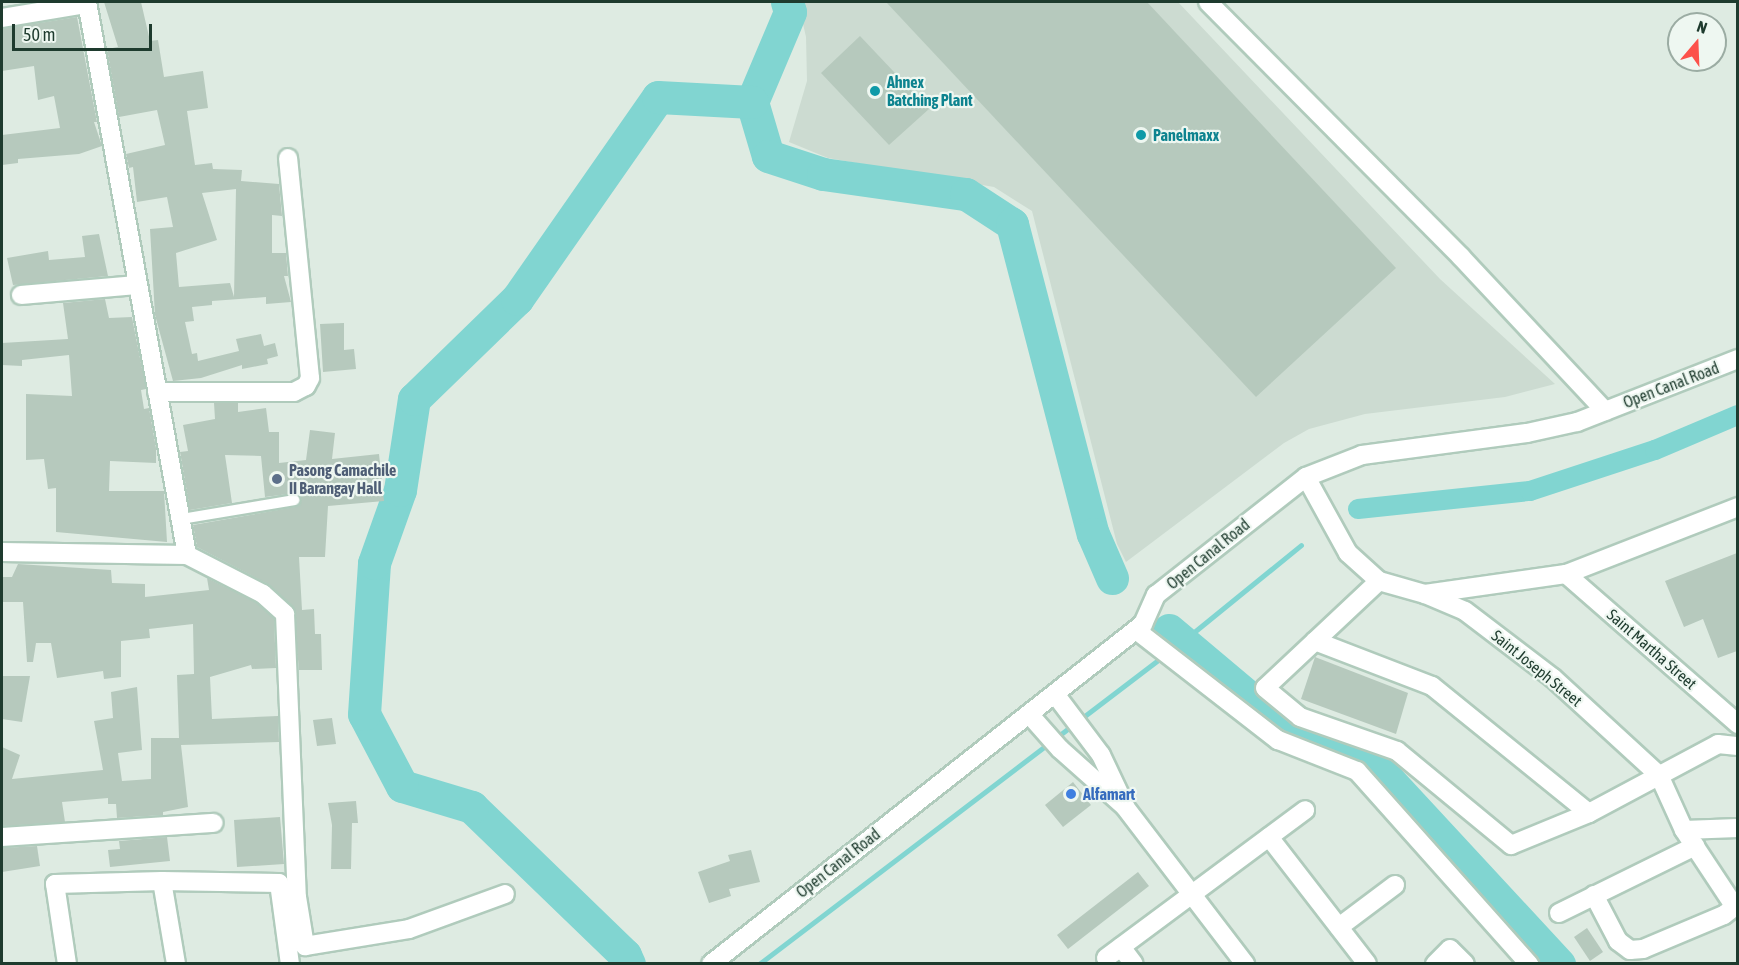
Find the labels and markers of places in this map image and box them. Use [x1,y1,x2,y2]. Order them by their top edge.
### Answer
place label: Ahnex Batching Plant [887,72,973,110]
marker: Ahnex Batching Plant [868,84,882,98]
place label: Panelmaxx [1153,125,1219,145]
marker: Panelmaxx [1134,128,1148,142]
place label: Pasong Camachile II Barangay Hall [289,460,396,498]
marker: Pasong Camachile II Barangay Hall [270,472,284,486]
place label: Alfamart [1083,784,1135,804]
marker: Alfamart [1064,787,1078,801]

